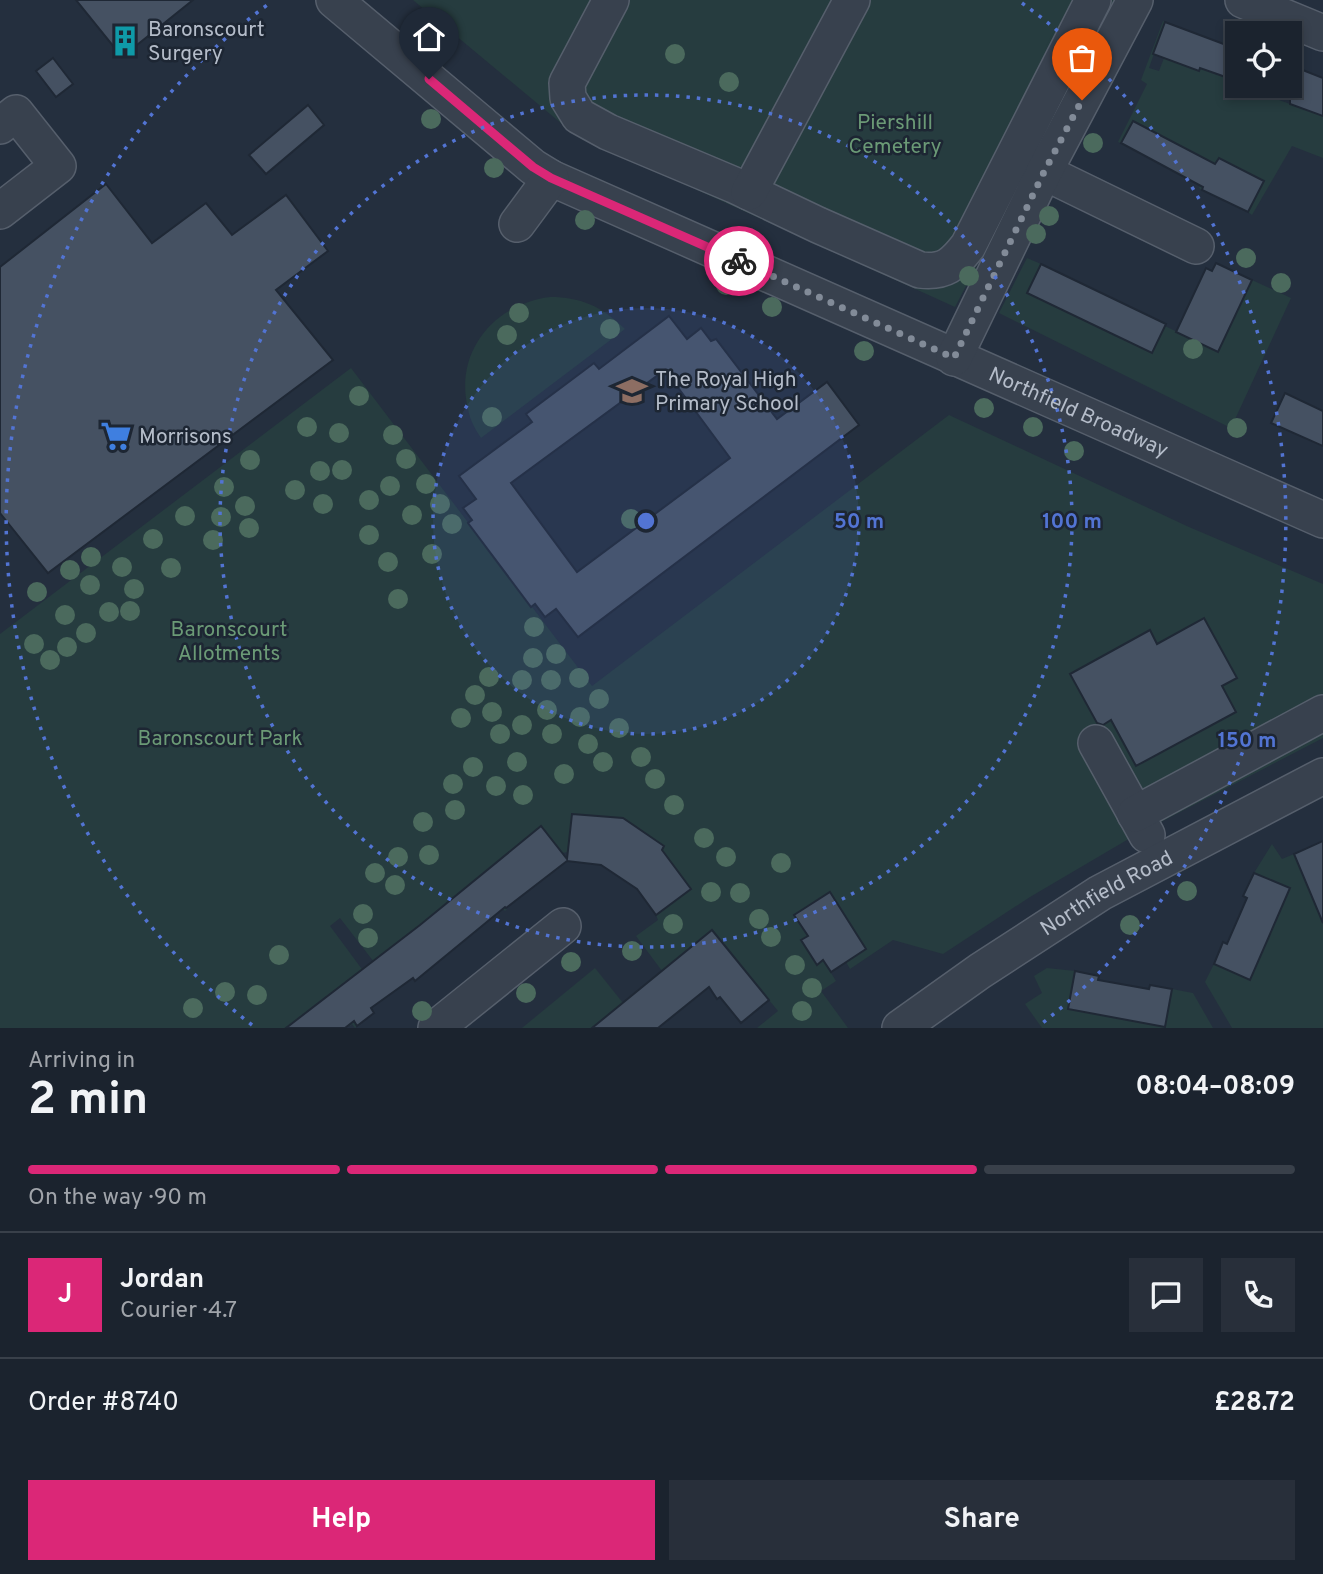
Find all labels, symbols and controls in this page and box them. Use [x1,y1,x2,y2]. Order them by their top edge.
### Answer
pin [399,7,459,79]
place label: Baronscourt Surgery [148,17,265,68]
icon: home [410,18,448,56]
map controls [1225,21,1302,98]
button: locate [1225,21,1302,98]
building icon: Baronscourt Surgery [108,24,142,58]
pin [1052,28,1112,100]
icon: bag [1063,39,1101,77]
park label: Piershill Cemetery [848,110,942,161]
courier [704,226,774,296]
icon: bike [720,242,758,280]
street label: Northfield Broadway [984,362,1172,465]
place label: The Royal High Primary School [655,367,799,418]
school or university icon: The Royal High Primary School [615,374,649,408]
supermarket icon: Morrisons [99,419,133,453]
place label: Morrisons [139,424,232,451]
centre of rings [634,509,658,533]
text: 50 m [834,509,884,536]
text: 100 m [1042,509,1102,536]
park label: Baronscourt Allotments [171,617,287,668]
park label: Baronscourt Park [137,726,303,753]
text: 150 m [1218,728,1276,755]
street label: Northfield Road [1036,845,1178,943]
text: Arriving in [28,1047,135,1076]
text: 08:04–08:09 [1136,1071,1295,1104]
text: 2 min [28,1072,148,1131]
text: On the way · 90 m [28,1184,207,1213]
button: chat [1129,1258,1203,1332]
button: phone [1221,1258,1295,1332]
text: Jordan [120,1264,204,1297]
text: J [58,1279,72,1312]
text: Courier · 4.7 [120,1297,237,1326]
text: Order #8740 [28,1387,179,1420]
text: £28.72 [1214,1387,1295,1420]
button: Help [28,1480,655,1560]
button: Share [669,1480,1295,1560]

